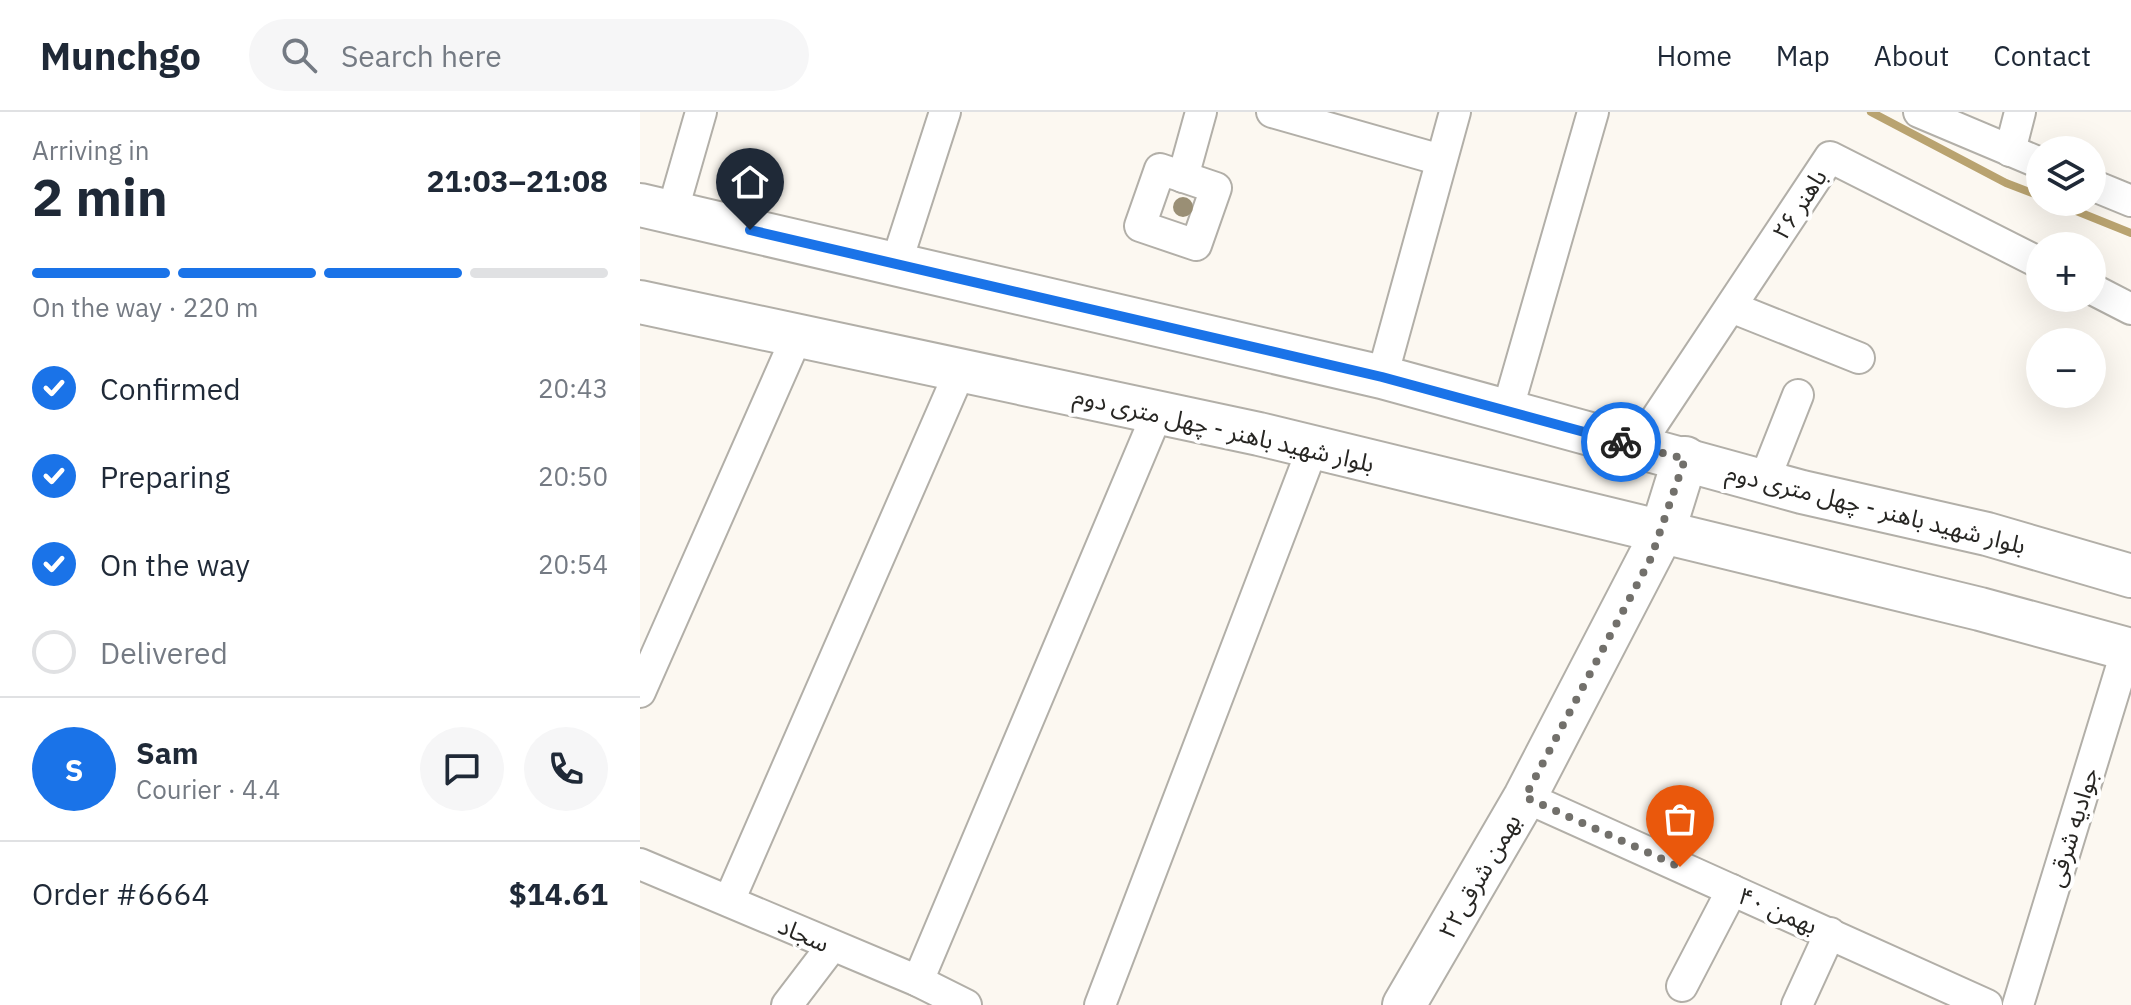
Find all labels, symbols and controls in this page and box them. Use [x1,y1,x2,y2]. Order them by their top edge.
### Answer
search box [249,19,809,91]
text: Munchgo [40,31,201,80]
icon: search [277,33,321,77]
text: Search here [341,36,502,75]
text: Home [1656,37,1732,74]
text: Map [1776,37,1830,74]
text: About [1874,37,1949,74]
text: Contact [1993,37,2091,74]
text: Arriving in [32,133,149,167]
map controls [2026,136,2106,408]
button: layers [2026,136,2106,216]
pin [716,148,784,230]
icon: home [728,160,772,204]
text: 21:03–21:08 [427,161,608,200]
text: 2 min [32,163,168,230]
street label: باهنر ۲۶ [1764,163,1834,245]
button: + [2026,232,2106,312]
text: On the way · 220 m [32,290,258,324]
button: − [2026,328,2106,408]
icon: check [32,366,76,410]
text: Confirmed [100,369,241,408]
text: 20:43 [538,371,608,405]
street label: بلوار شهید باهنر - چهل متری دوم [1070,379,1377,482]
courier [1581,402,1661,482]
icon: bike [1599,420,1643,464]
icon: check [32,454,76,498]
street label: بلوار شهید باهنر - چهل متری دوم [1722,455,2029,564]
text: Preparing [100,457,230,496]
text: 20:50 [538,459,608,493]
icon: check [32,542,76,586]
text: On the way [100,545,250,584]
text: 20:54 [538,547,608,581]
text: Delivered [100,633,228,672]
button: chat [420,727,504,811]
button: phone [524,727,608,811]
text: Sam [136,733,199,772]
text: S [65,750,83,789]
street label: جوادیه شرقی [2039,763,2105,891]
text: Courier · 4.4 [136,772,280,806]
pin [1646,785,1714,867]
icon: bag [1658,797,1702,841]
street label: ۲۲بهمن شرقی [1430,808,1528,944]
text: Order #6664 [32,874,209,913]
text: $14.61 [509,874,608,913]
street label: بهمن ۴۰ [1733,879,1823,941]
street label: سجاد [774,909,834,959]

